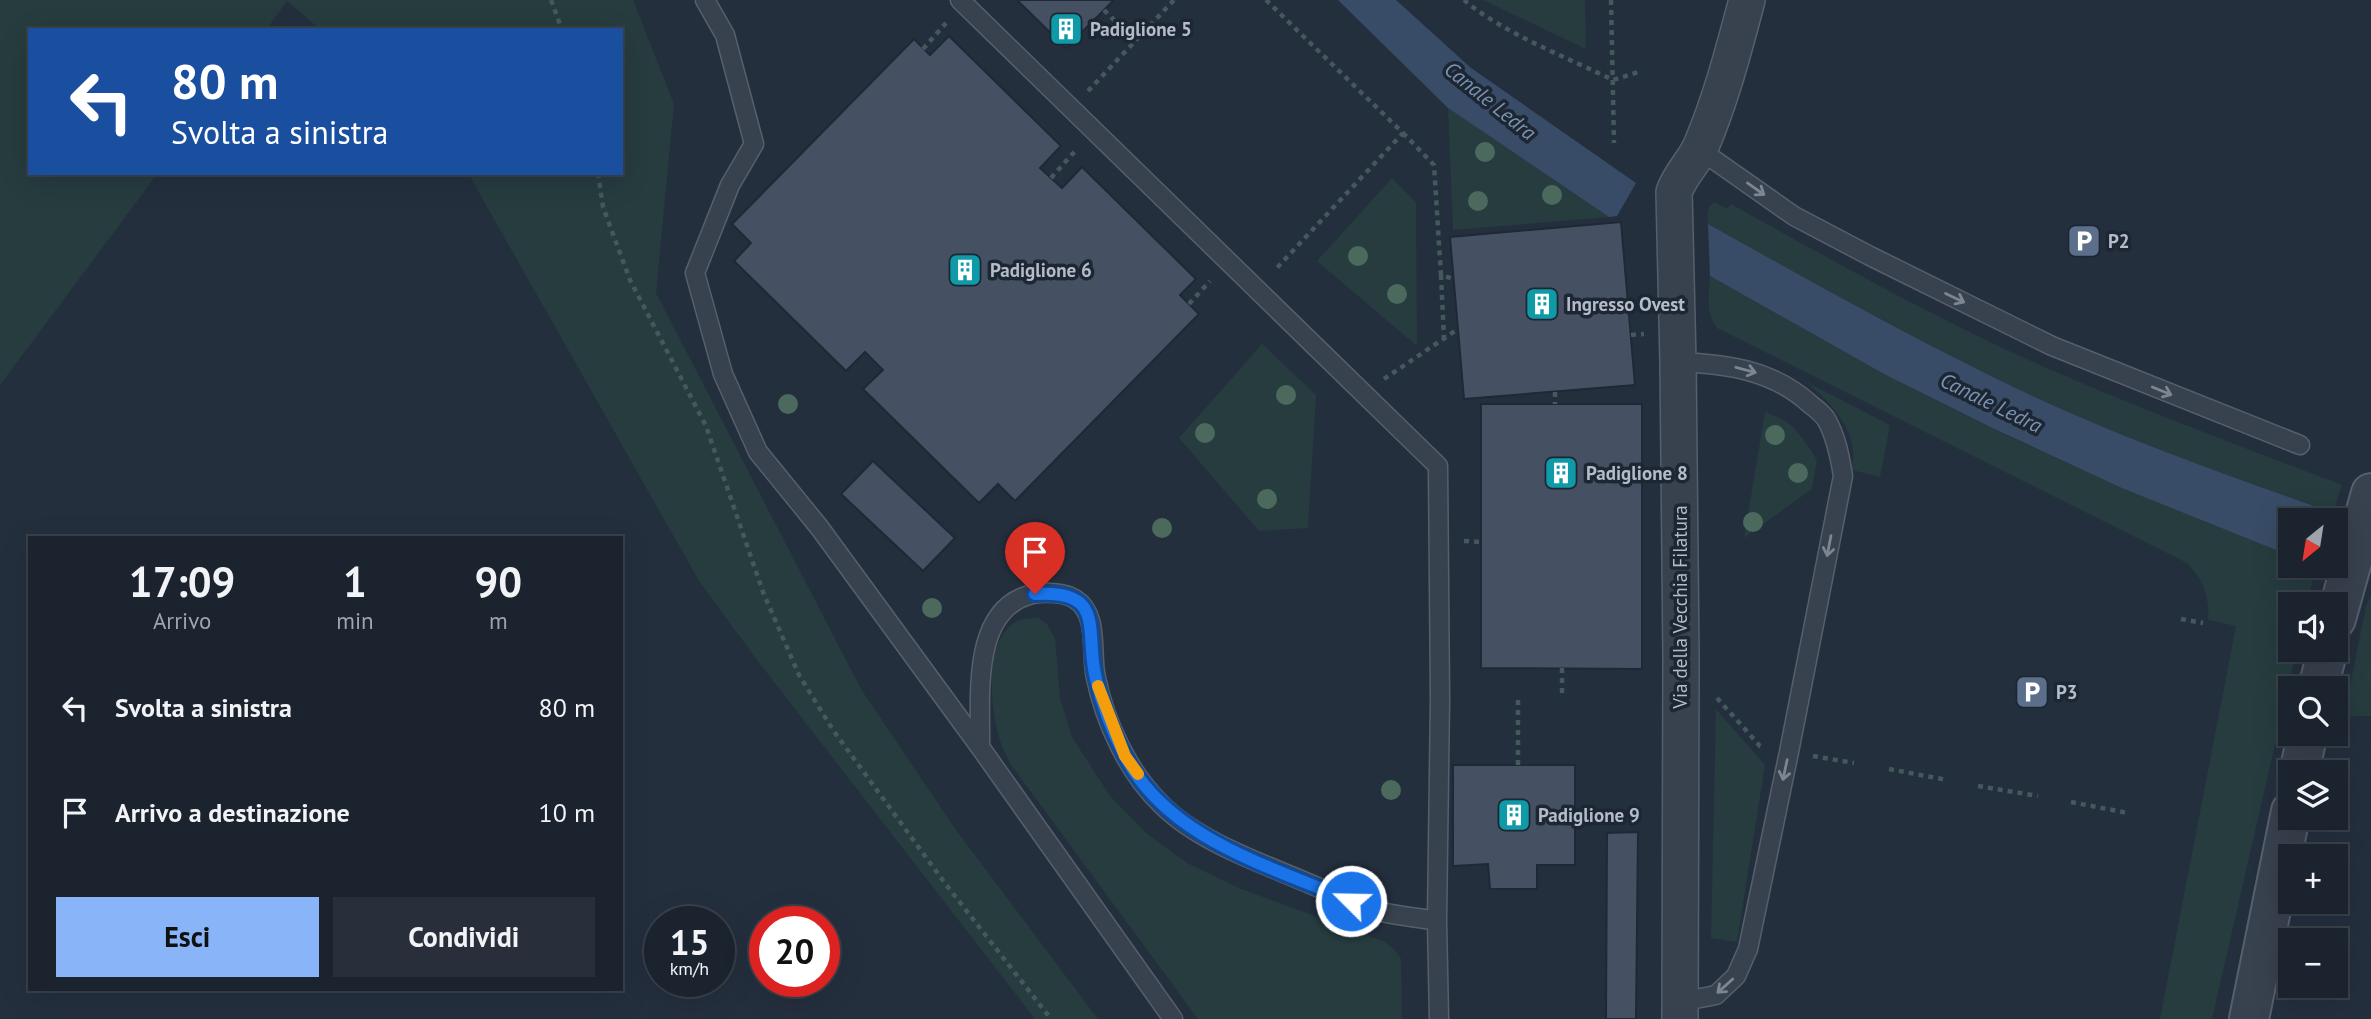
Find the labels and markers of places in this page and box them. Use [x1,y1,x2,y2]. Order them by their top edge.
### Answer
building icon: Padiglione 5 [1047,10,1085,48]
place label: Padiglione 5 [1090,17,1192,41]
parking icon: P2 [2065,222,2103,260]
place label: P2 [2108,229,2130,253]
building icon: Padiglione 6 [946,251,984,289]
place label: Padiglione 6 [990,258,1092,282]
building icon: Ingresso Ovest [1523,285,1561,323]
place label: Ingresso Ovest [1566,292,1685,316]
building icon: Padiglione 8 [1542,454,1580,492]
place label: Padiglione 8 [1586,461,1688,485]
pin [1005,522,1065,594]
parking icon: P3 [2013,673,2051,711]
place label: P3 [2056,680,2078,704]
building icon: Padiglione 9 [1495,796,1533,834]
place label: Padiglione 9 [1538,803,1640,827]

